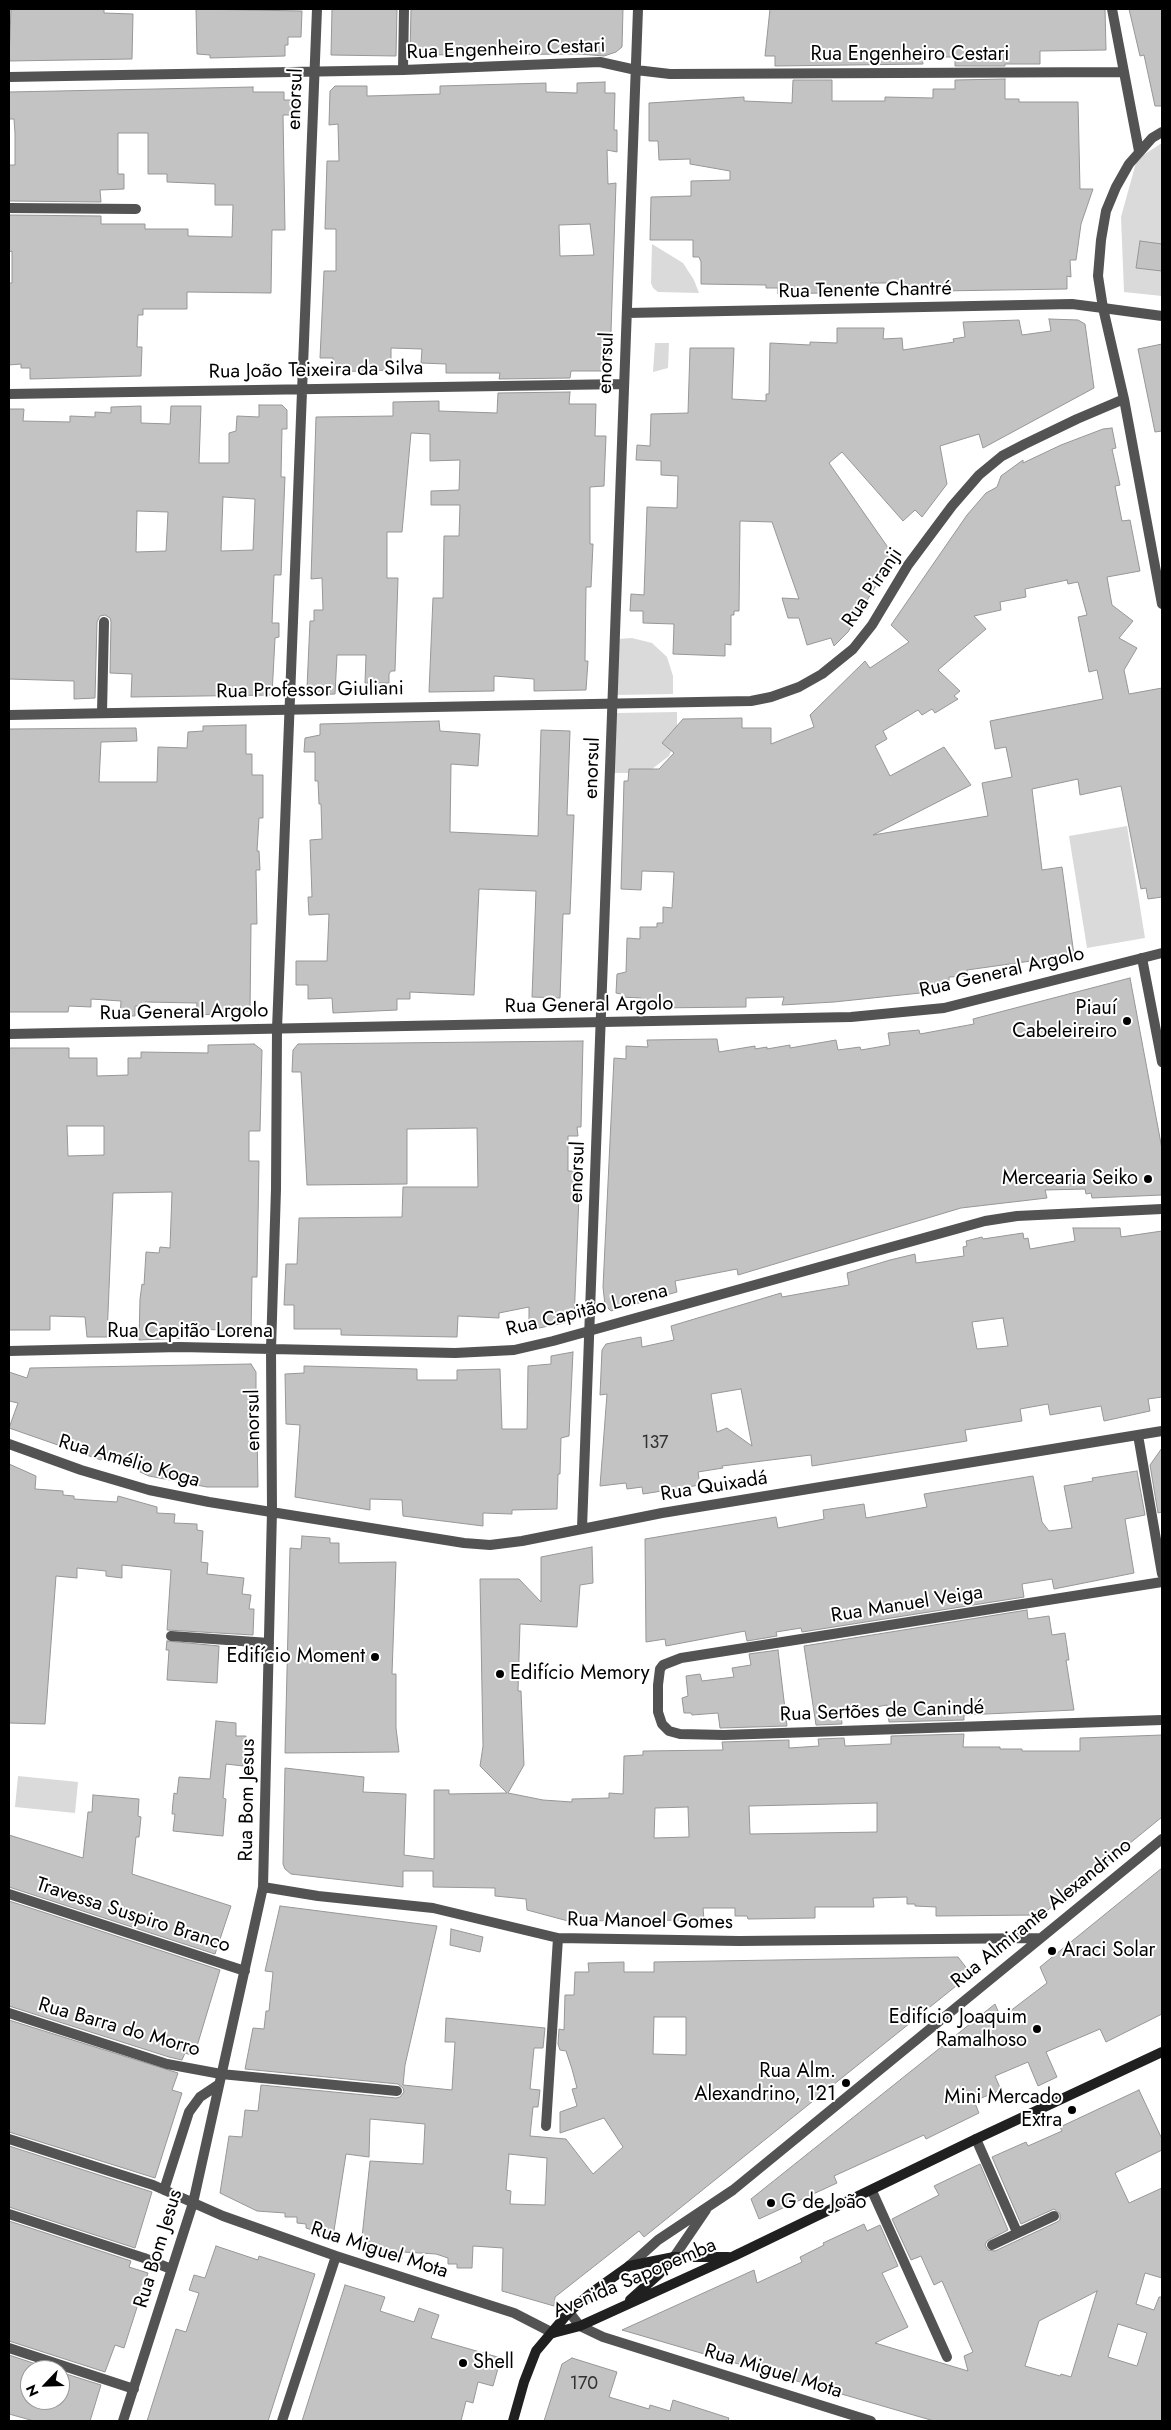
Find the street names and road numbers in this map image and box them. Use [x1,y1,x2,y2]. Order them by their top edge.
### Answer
street label: Rua Engenheiro Cestari [406,35,606,65]
street label: Rua Engenheiro Cestari [810,43,1010,67]
street label: enorsul [283,68,309,130]
street label: Rua Tenente Chantré [778,277,952,305]
street label: enorsul [594,332,620,394]
street label: Rua João Teixeira da Silva [208,357,424,385]
street label: Rua Piranji [838,544,908,632]
street label: Rua Professor Giuliani [216,677,404,705]
street label: enorsul [580,737,606,799]
street label: Rua General Argolo [917,942,1087,1004]
street label: Rua General Argolo [505,993,673,1019]
street label: Rua General Argolo [100,1000,268,1026]
street label: enorsul [565,1141,591,1203]
street label: Rua Capitão Lorena [504,1279,670,1343]
street label: Rua Capitão Lorena [107,1320,273,1344]
street label: enorsul [241,1389,267,1451]
street label: Rua Amélio Koga [56,1430,202,1494]
street label: Rua Quixadá [659,1467,769,1507]
street label: Rua Manuel Veiga [829,1581,985,1629]
street label: Rua Sertões de Canindé [779,1696,985,1728]
street label: Rua Bom Jesus [235,1738,261,1862]
street label: Rua Almirante Alexandrino [947,1834,1137,1994]
street label: Travessa Suspiro Branco [33,1873,233,1959]
street label: Rua Manoel Gomes [567,1909,733,1935]
street label: Rua Barra do Morro [35,1993,203,2063]
street label: Rua Bom Jesus [130,2187,188,2311]
street label: Rua Miguel Mota [307,2217,451,2285]
street label: Avenida Sapopemba [550,2234,720,2324]
street label: Rua Miguel Mota [701,2340,845,2404]

